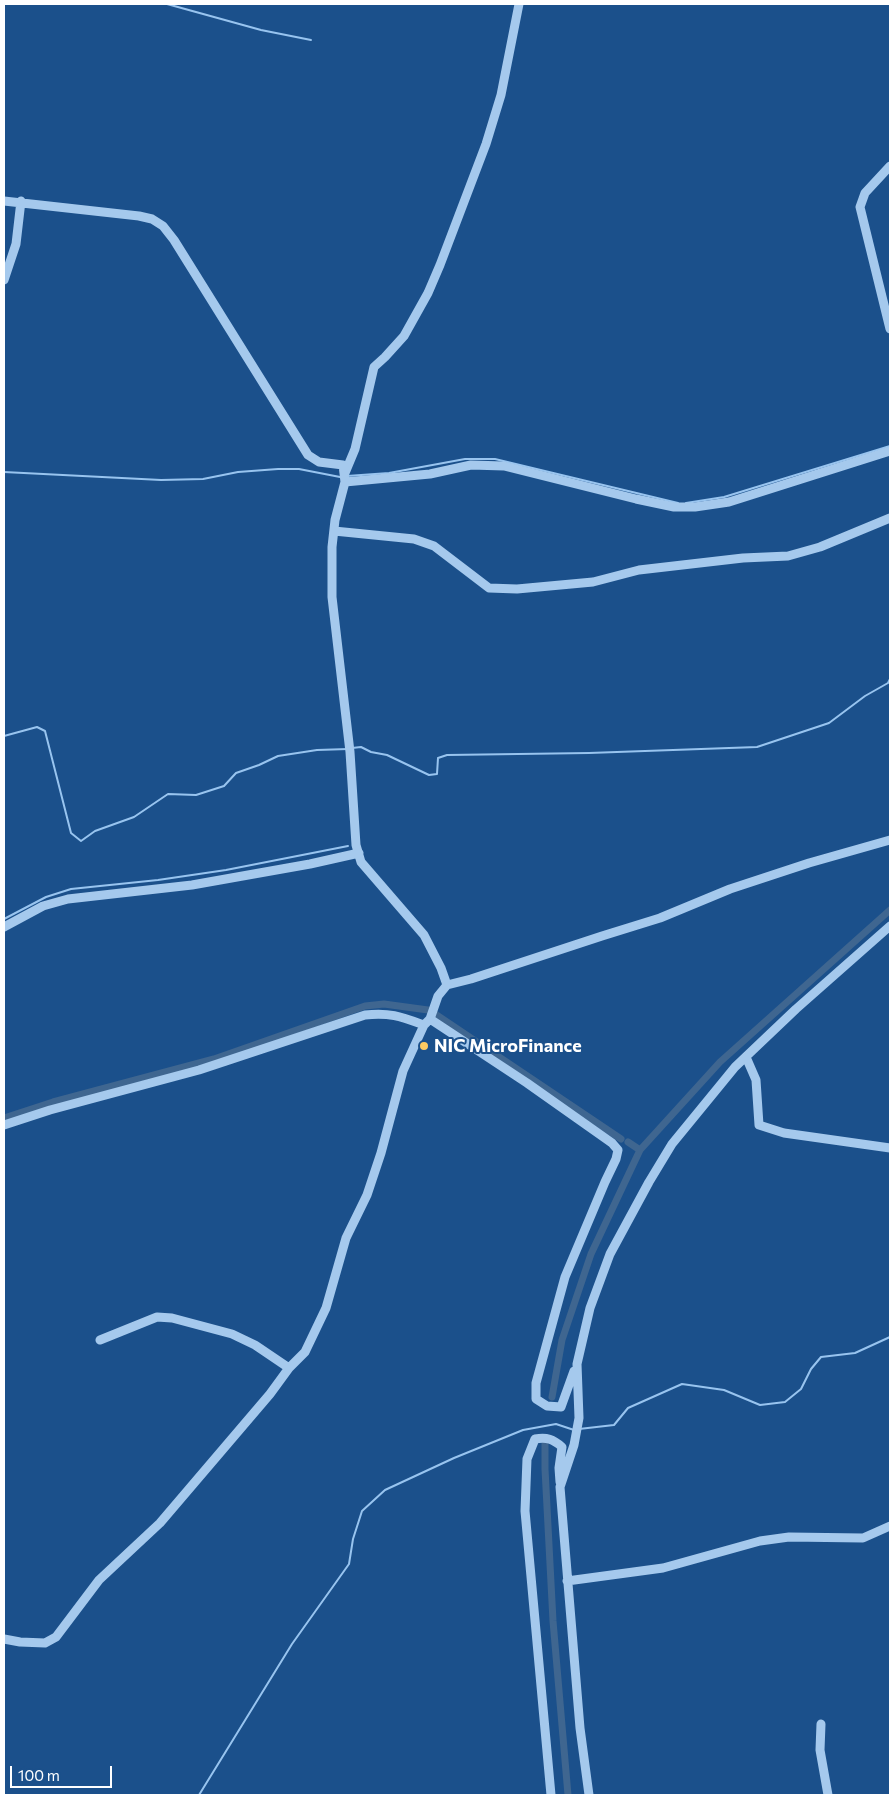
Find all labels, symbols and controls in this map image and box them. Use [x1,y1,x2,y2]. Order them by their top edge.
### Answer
place label: NIC MicroFinance [434,1035,582,1057]
marker: NIC MicroFinance [418,1040,430,1052]
scale bar [12,1756,115,1788]
text: 100 m [18,1766,60,1784]

